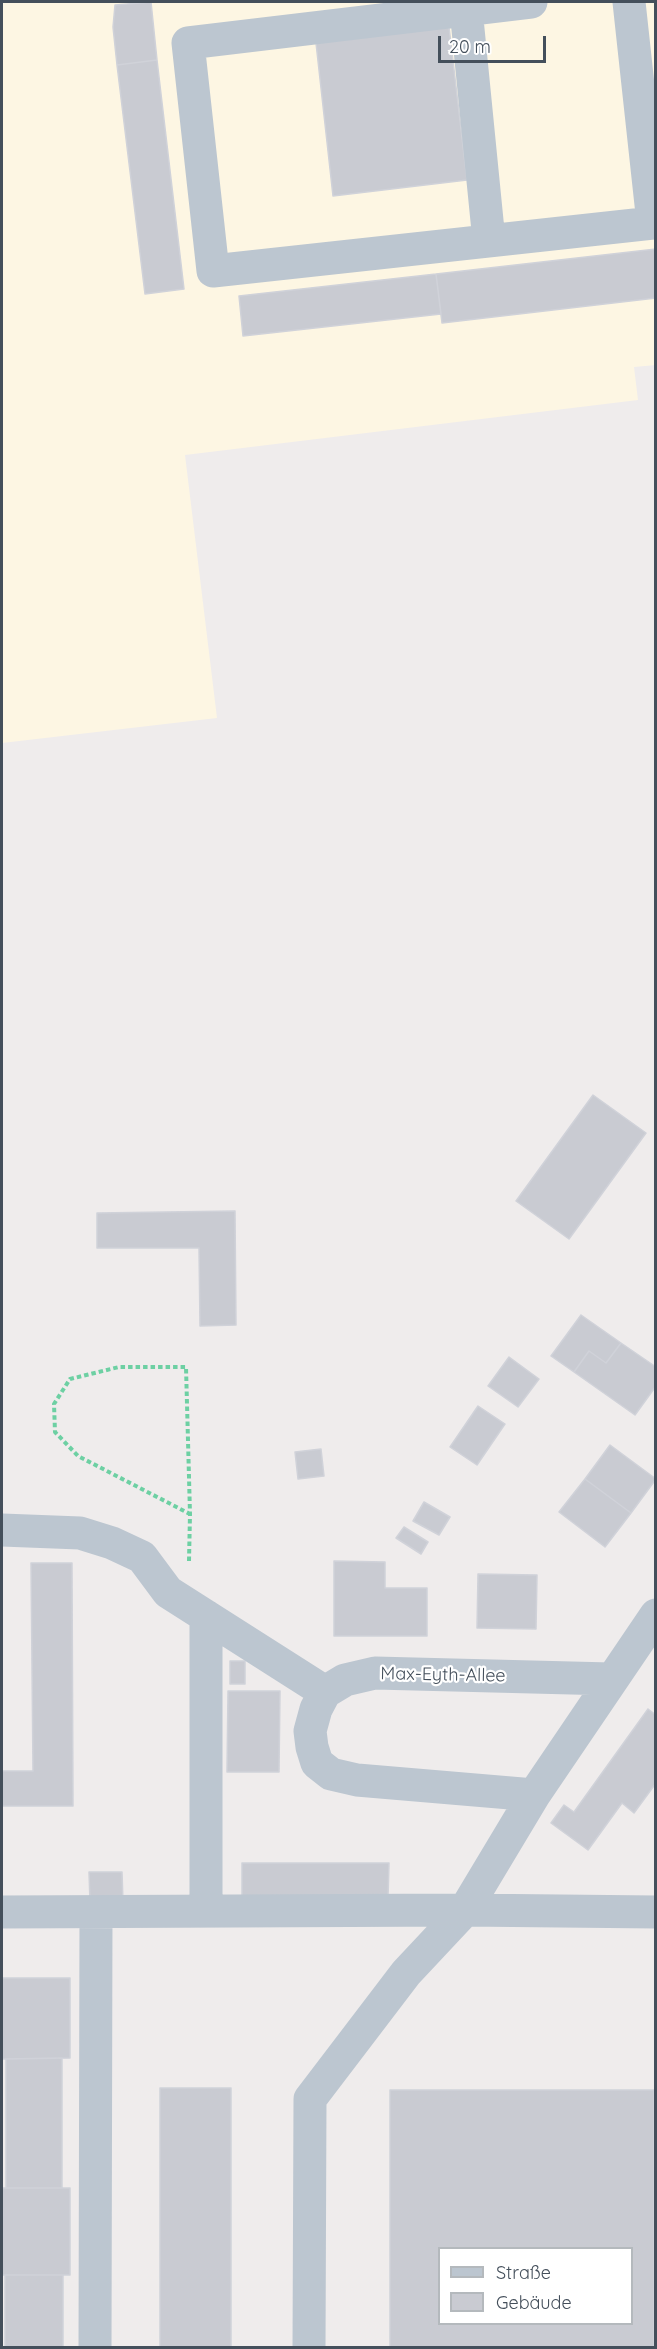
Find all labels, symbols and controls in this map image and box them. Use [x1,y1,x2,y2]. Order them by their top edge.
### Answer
scale bar [441,24,549,62]
text: 20 m [449,35,491,58]
street label: Max-Eyth-Allee [380,1663,506,1687]
legend [438,2247,633,2325]
text: Straße [496,2261,551,2284]
text: Gebäude [496,2291,572,2314]

